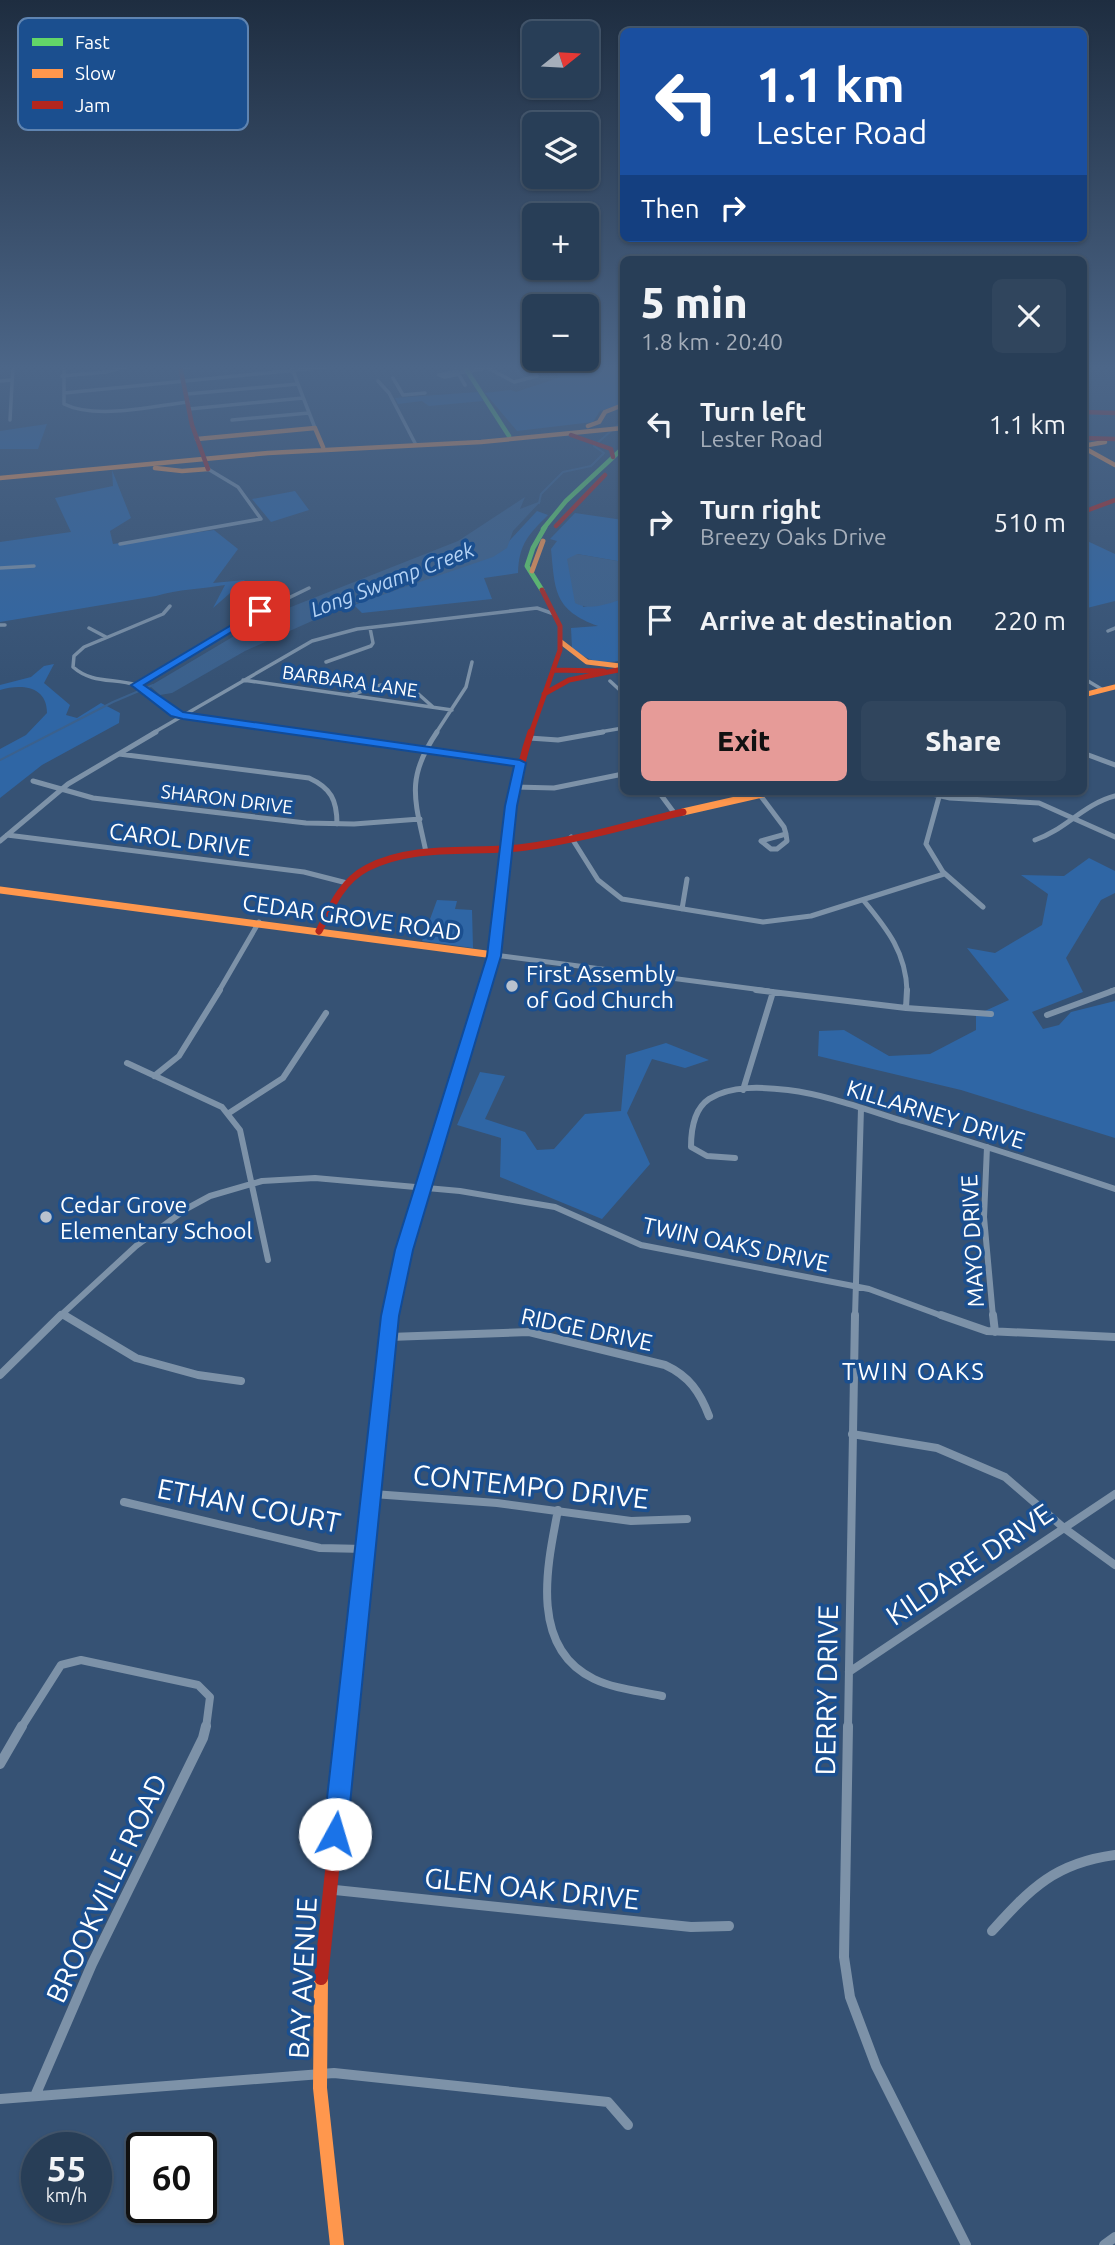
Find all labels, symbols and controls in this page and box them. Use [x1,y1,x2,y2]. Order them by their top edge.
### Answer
legend [18,18,248,130]
north arrow [522,21,598,98]
map controls [522,21,599,371]
text: Fast [75,31,110,53]
icon: left [641,56,732,147]
text: 1.1 km [756,56,905,111]
text: Slow [75,62,116,84]
text: Jam [75,94,111,116]
button: layers [522,112,599,189]
text: Lester Road [756,114,927,150]
icon: right [714,189,752,227]
text: Then [641,194,700,223]
button: + [522,203,599,280]
text: 5 min [641,279,748,326]
button: close [992,279,1066,353]
button: − [522,294,599,371]
text: 1.8 km · 20:40 [641,329,783,354]
text: Turn left [700,397,806,426]
icon: left [641,405,679,443]
text: 1.1 km [989,410,1066,439]
text: Lester Road [700,426,823,451]
text: Turn right [700,495,821,524]
icon: right [641,503,679,541]
text: 510 m [994,508,1066,537]
text: Breezy Oaks Drive [700,524,887,549]
water label: Long Swamp Creek [307,537,477,621]
pin [230,581,290,641]
icon: arrive [241,592,279,630]
icon: arrive [641,601,679,639]
text: Arrive at destination [700,606,953,635]
text: 220 m [994,606,1066,635]
street label: BARBARA LANE [281,661,419,701]
button: Exit [641,701,847,781]
button: Share [861,701,1066,781]
street label: SHARON DRIVE [160,780,294,818]
street label: CAROL DRIVE [108,818,252,860]
street label: CEDAR GROVE ROAD [241,889,463,945]
place label: First Assembly of God Church [526,961,675,1012]
marker: First Assembly of God Church [504,978,520,994]
street label: KILLARNEY DRIVE [844,1075,1028,1153]
street label: MAYO DRIVE [956,1174,988,1308]
place label: Cedar Grove Elementary School [60,1192,253,1243]
marker: Cedar Grove Elementary School [38,1209,54,1225]
street label: TWIN OAKS DRIVE [641,1212,831,1276]
street label: RIDGE DRIVE [519,1303,655,1355]
district label: TWIN OAKS [842,1358,986,1385]
street label: CONTEMPO DRIVE [412,1458,650,1514]
street label: ETHAN COURT [155,1472,344,1538]
street label: KILDARE DRIVE [880,1497,1058,1631]
street label: DERRY DRIVE [809,1604,843,1776]
street label: BROOKVILLE ROAD [39,1769,173,2007]
position arrow [298,1797,372,1871]
street label: GLEN OAK DRIVE [423,1861,641,1915]
street label: BAY AVENUE [282,1896,322,2060]
speed limit sign: 60 [126,2132,217,2223]
text: 55 [47,2148,86,2188]
text: km/h [46,2185,87,2205]

